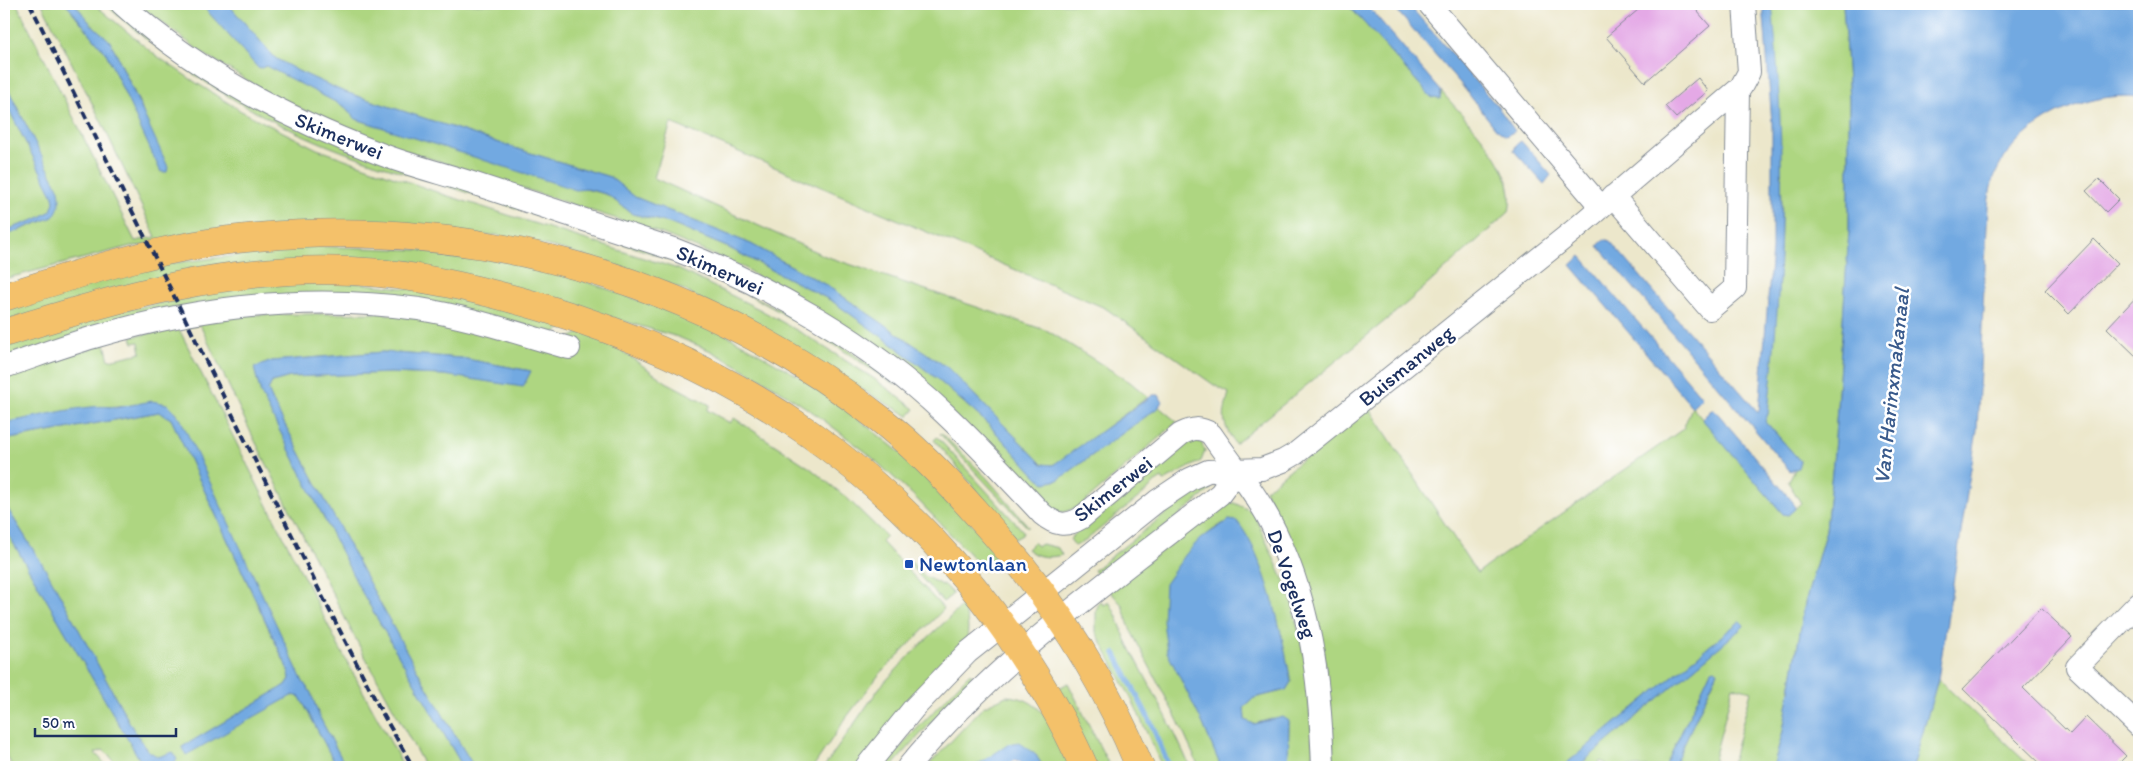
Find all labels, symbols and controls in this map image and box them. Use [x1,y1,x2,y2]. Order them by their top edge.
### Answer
street label: Skimerwei [291,107,387,165]
street label: Skimerwei [673,239,768,300]
water label: Van Harinxmakanaal [1868,285,1915,485]
street label: Buismanweg [1353,320,1458,411]
street label: Skimerwei [1068,450,1157,527]
street label: De Vogelweg [1262,526,1323,642]
place label: Newtonlaan [919,551,1027,576]
marker: Newtonlaan [903,558,915,570]
scale bar [35,706,176,738]
text: 50 m [42,714,75,732]

